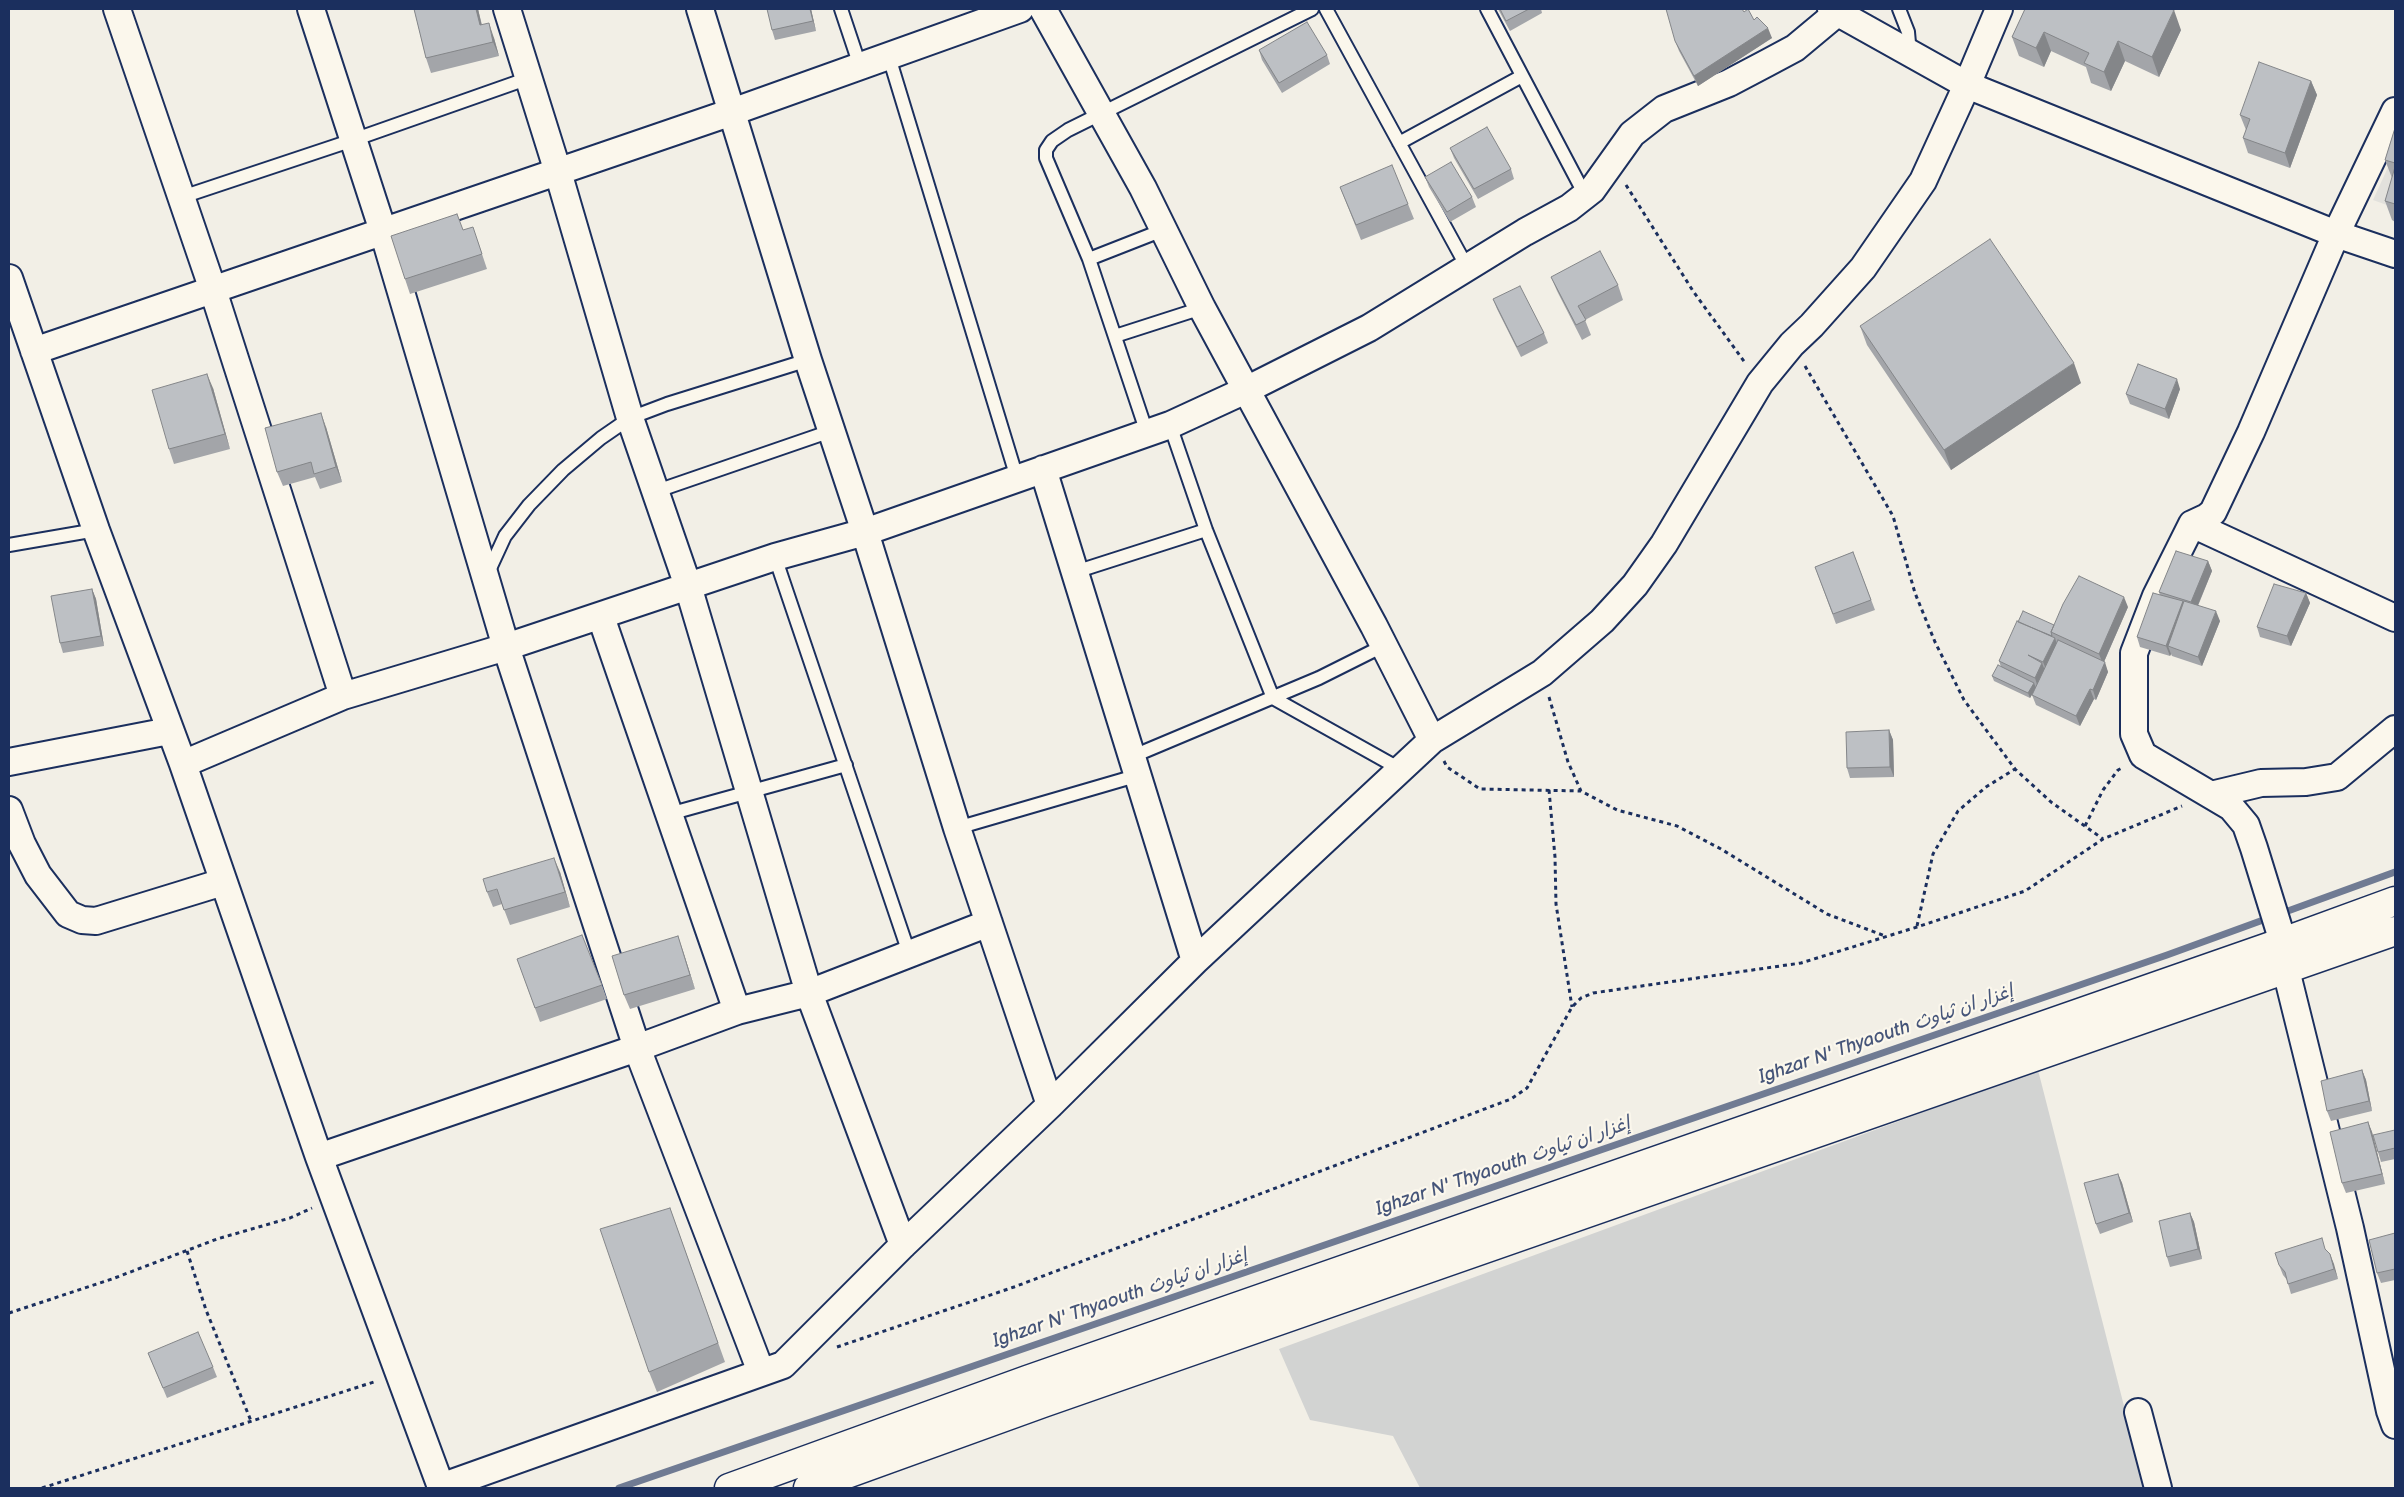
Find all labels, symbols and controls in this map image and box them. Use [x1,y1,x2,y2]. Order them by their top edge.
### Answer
water label: Ighzar N' Thyaouth إغزار ان ثياوث [1756,981,2016,1089]
water label: Ighzar N' Thyaouth إغزار ان ثياوث [1373,1113,1633,1221]
water label: Ighzar N' Thyaouth إغزار ان ثياوث [990,1245,1250,1353]

